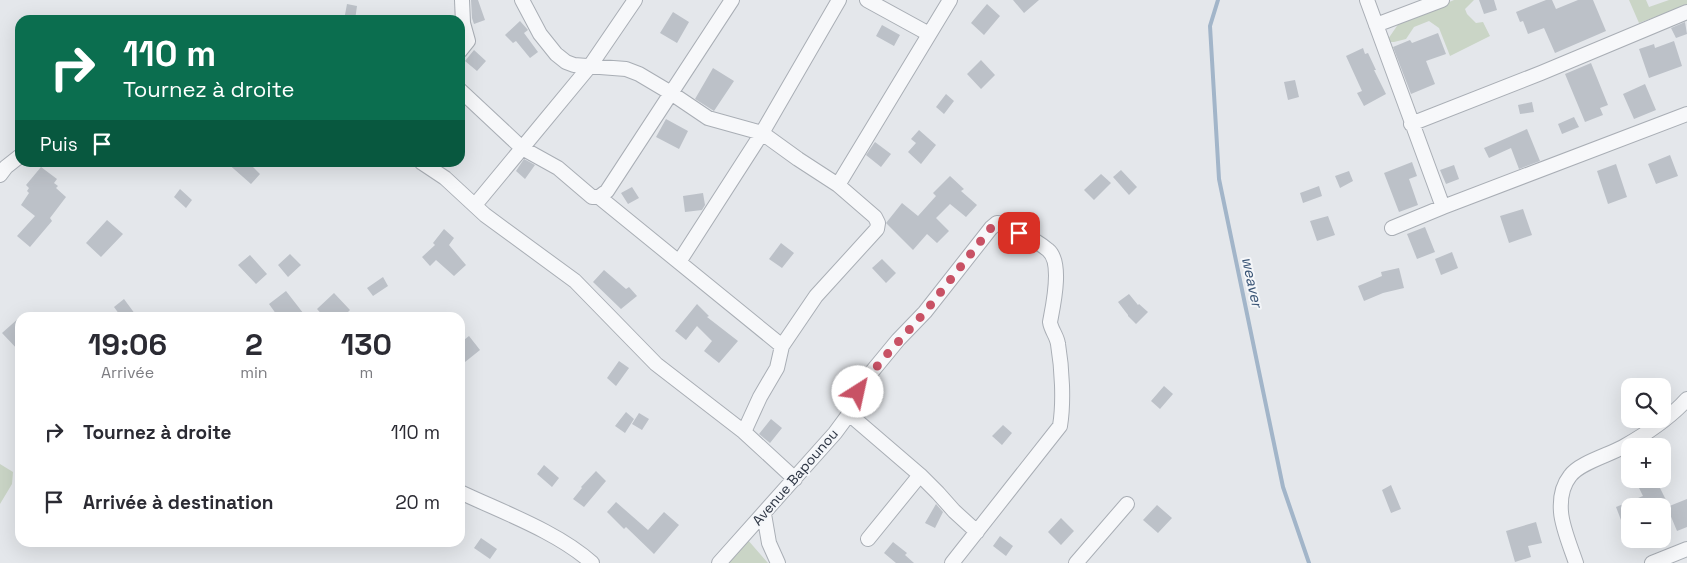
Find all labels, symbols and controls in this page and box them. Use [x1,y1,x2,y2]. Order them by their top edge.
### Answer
text: 110 m [123,32,216,76]
icon: right [40,35,105,100]
text: Tournez à droite [123,75,294,103]
icon: arrive [88,130,116,158]
text: Puis [40,132,78,157]
pin [998,212,1040,254]
icon: arrive [1005,219,1033,247]
water label: weaver [1238,255,1267,310]
text: 19:06 [88,325,167,364]
text: 2 [245,325,263,364]
text: 130 [341,325,392,364]
text: Arrivée [101,362,154,383]
text: min [240,362,268,383]
text: m [359,362,373,383]
position arrow [831,365,883,417]
map controls [1621,378,1671,548]
button: search [1621,378,1671,428]
icon: right [40,418,68,446]
text: Tournez à droite [83,420,232,445]
text: 110 m [391,420,440,445]
street label: Avenue Bapounou [748,425,842,529]
button: + [1621,438,1671,488]
icon: arrive [40,488,68,516]
text: Arrivée à destination [83,490,273,515]
text: 20 m [395,490,440,515]
button: − [1621,498,1671,548]

